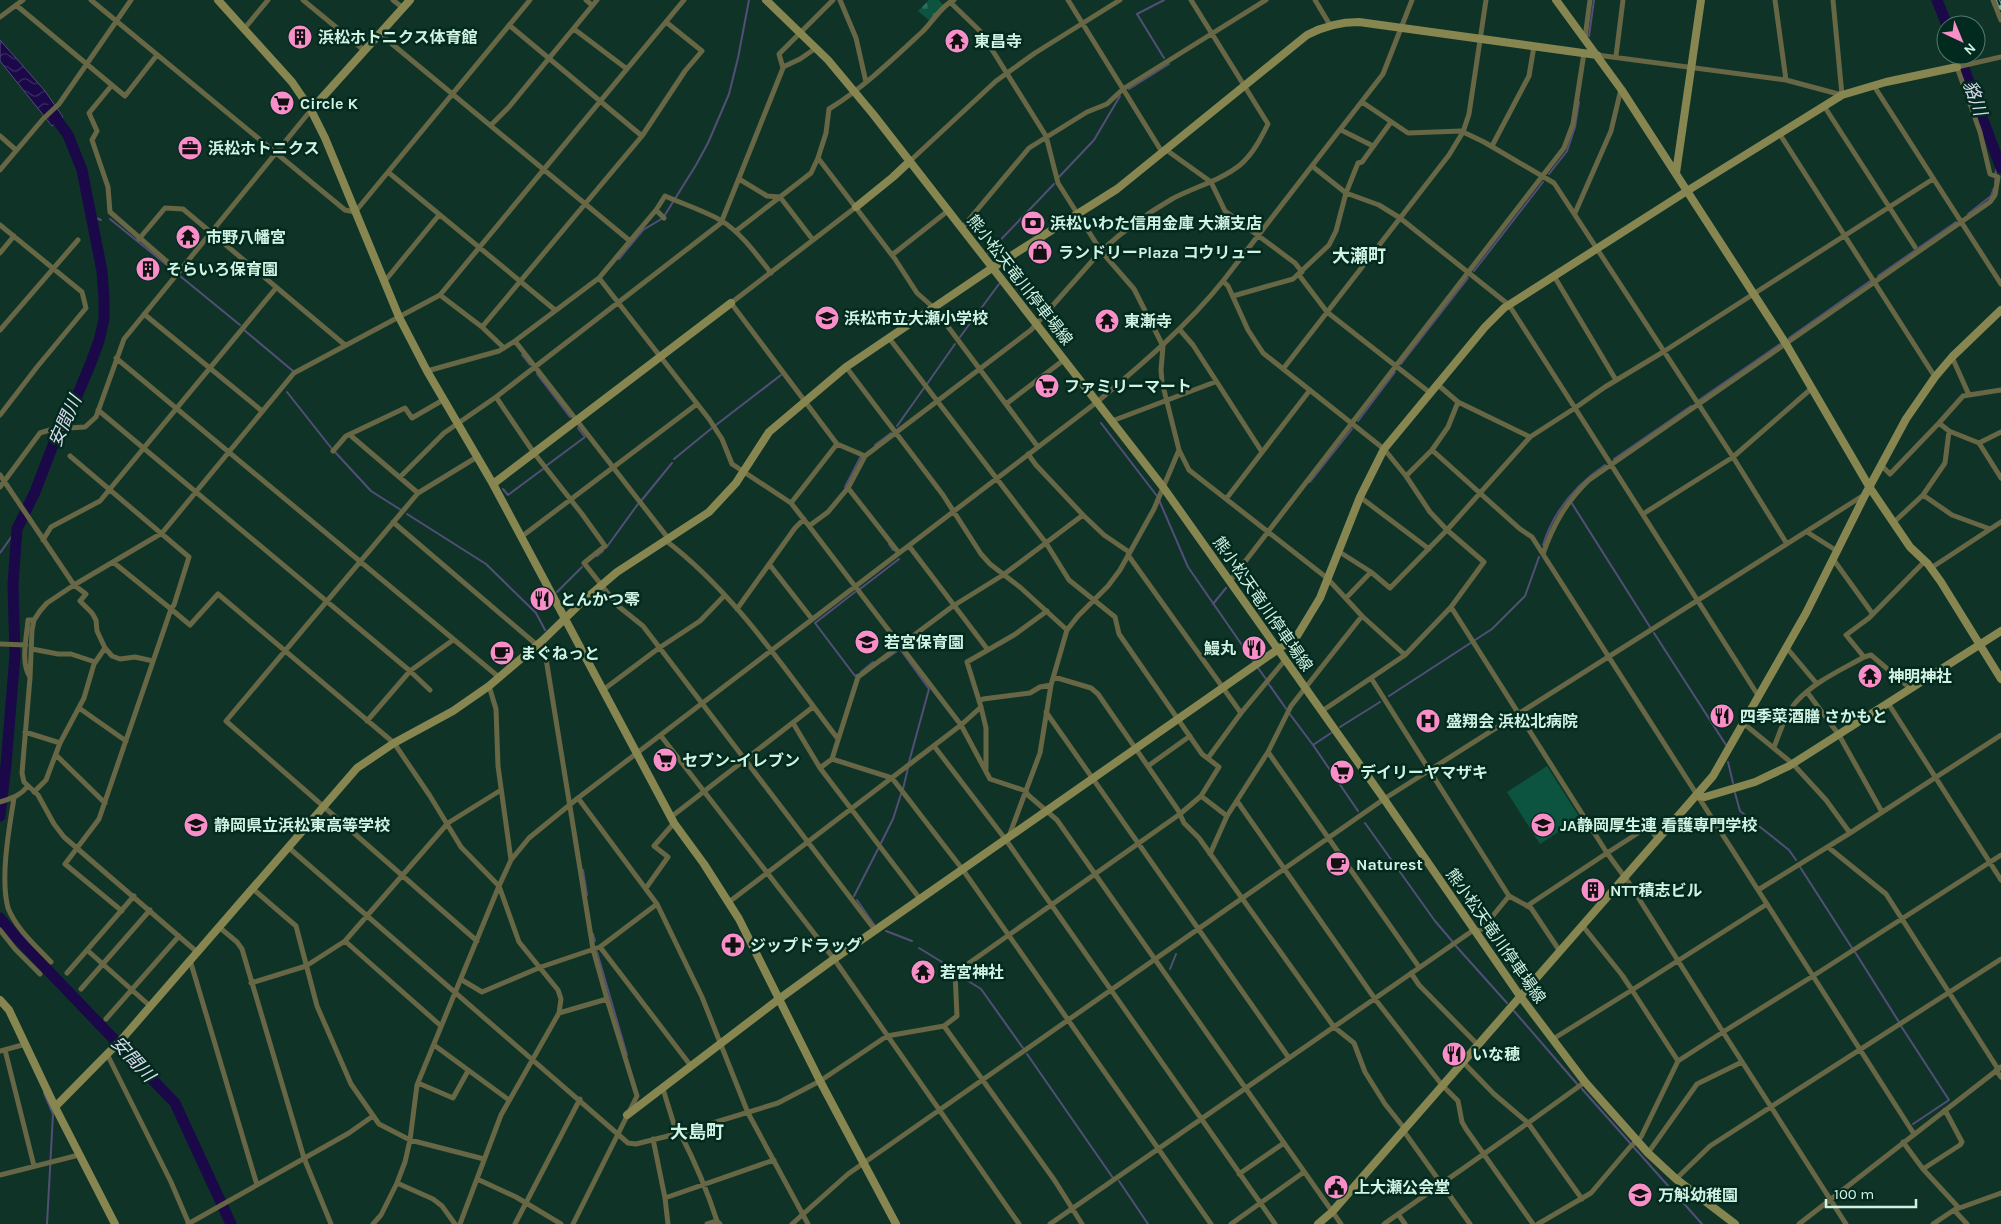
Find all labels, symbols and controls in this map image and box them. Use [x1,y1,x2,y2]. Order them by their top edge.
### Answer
north arrow [1936,15,1986,65]
building icon: 浜松ホトニクス体育館 [287,24,313,50]
place label: 浜松ホトニクス体育館 [318,28,478,47]
temple icon: 東昌寺 [944,28,970,54]
place label: 東昌寺 [974,32,1022,51]
text: N [1960,39,1979,59]
water label: 貉川 [1959,77,1992,121]
supermarket icon: Circle K [269,90,295,116]
place label: Circle K [300,94,359,113]
office icon: 浜松ホトニクス [177,135,203,161]
place label: 浜松ホトニクス [208,139,320,158]
bank icon: 浜松いわた信用金庫 大瀬支店 [1020,210,1046,236]
street label: 熊小松天竜川停車場線 [963,211,1077,349]
place label: 浜松いわた信用金庫 大瀬支店 [1050,214,1262,233]
temple icon: 市野八幡宮 [175,224,201,250]
place label: 市野八幡宮 [206,228,286,247]
shop icon: ランドリーPlaza コウリュー [1027,239,1053,265]
place label: ランドリーPlaza コウリュー [1058,243,1262,262]
district label: 大瀬町 [1332,245,1386,267]
building icon: そらいろ保育園 [135,256,161,282]
place label: そらいろ保育園 [166,260,278,279]
school or university icon: 浜松市立大瀬小学校 [814,305,840,331]
temple icon: 東漸寺 [1094,308,1120,334]
place label: 浜松市立大瀬小学校 [844,309,988,328]
place label: 東漸寺 [1124,312,1172,331]
supermarket icon: ファミリーマート [1034,373,1060,399]
place label: ファミリーマート [1064,377,1192,396]
water label: 安間川 [44,390,87,450]
street label: 熊小松天竜川停車場線 [1209,533,1317,675]
restaurant icon: とんかつ零 [529,586,555,612]
place label: とんかつ零 [560,590,640,609]
school or university icon: 若宮保育園 [854,629,880,655]
place label: 若宮保育園 [884,633,964,652]
restaurant icon: 鰻丸 [1241,635,1267,661]
place label: 鰻丸 [1204,639,1236,658]
cafe icon: まぐねっと [489,640,515,666]
place label: まぐねっと [520,644,600,663]
temple icon: 神明神社 [1857,663,1883,689]
place label: 神明神社 [1888,667,1952,686]
restaurant icon: 四季菜酒膳 さかもと [1709,703,1735,729]
place label: 四季菜酒膳 さかもと [1740,707,1888,726]
hospital icon: 盛翔会 浜松北病院 [1415,708,1441,734]
place label: 盛翔会 浜松北病院 [1446,712,1578,731]
supermarket icon: セブン-イレブン [652,747,678,773]
place label: セブン-イレブン [682,751,800,770]
supermarket icon: デイリーヤマザキ [1329,759,1355,785]
place label: デイリーヤマザキ [1360,763,1488,782]
school or university icon: 静岡県立浜松東高等学校 [183,812,209,838]
school or university icon: JA静岡厚生連 看護専門学校 [1530,812,1556,838]
place label: 静岡県立浜松東高等学校 [214,816,390,835]
place label: JA静岡厚生連 看護専門学校 [1560,816,1757,835]
cafe icon: Naturest [1325,851,1351,877]
place label: Naturest [1356,855,1423,874]
street label: 熊小松天竜川停車場線 [1442,865,1550,1007]
building icon: NTT積志ビル [1580,877,1606,903]
place label: NTT積志ビル [1610,881,1702,900]
pharmacy icon: ジップドラッグ [720,932,746,958]
place label: ジップドラッグ [750,936,862,955]
temple icon: 若宮神社 [910,959,936,985]
place label: 若宮神社 [940,963,1004,982]
water label: 安間川 [107,1032,161,1088]
restaurant icon: いな穂 [1441,1041,1467,1067]
place label: いな穂 [1472,1045,1520,1064]
district label: 大島町 [670,1121,724,1143]
public building icon: 上大瀬公会堂 [1323,1174,1349,1200]
scale bar [1826,1176,1916,1208]
place label: 上大瀬公会堂 [1354,1178,1450,1197]
school or university icon: 万斛幼稚園 [1627,1182,1653,1208]
text: 100 m [1834,1185,1874,1203]
place label: 万斛幼稚園 [1658,1186,1738,1205]

